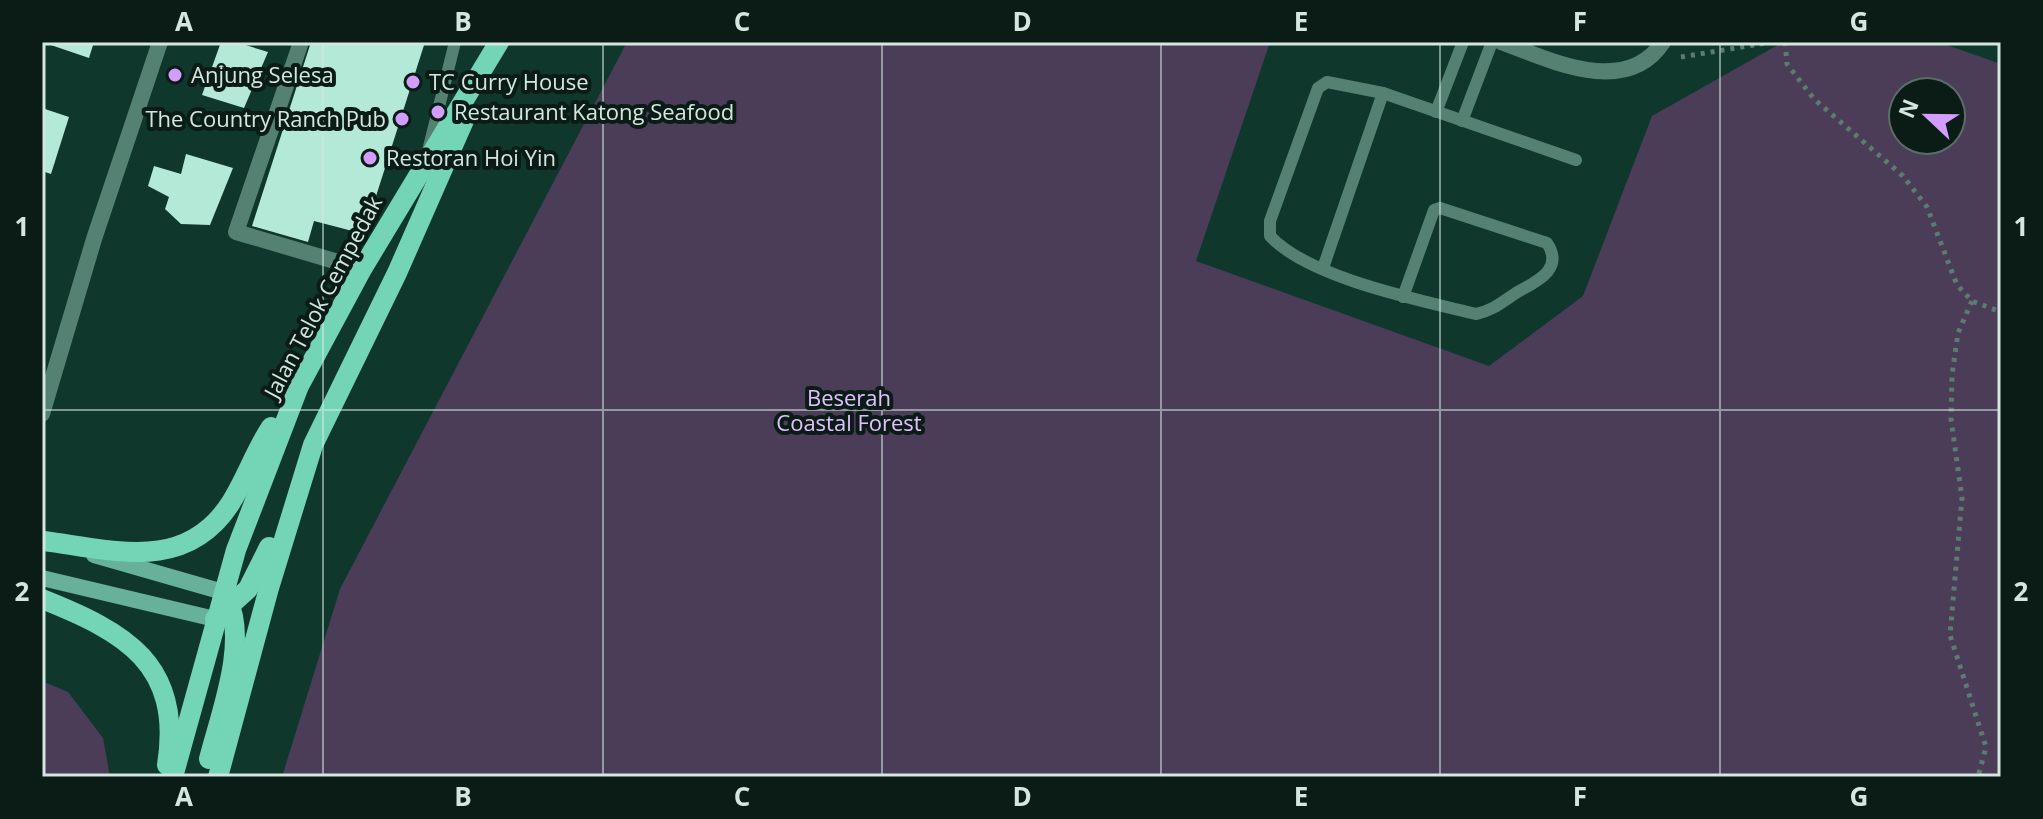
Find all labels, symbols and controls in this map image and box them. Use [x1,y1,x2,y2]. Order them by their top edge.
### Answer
text: A [175,3,193,39]
text: B [454,3,472,39]
text: C [734,3,750,39]
text: D [1012,3,1032,39]
text: E [1294,3,1308,39]
text: F [1573,3,1587,39]
text: G [1850,3,1868,39]
place label: Anjung Selesa [191,59,334,89]
marker: Anjung Selesa [166,66,184,84]
place label: TC Curry House [429,66,589,96]
marker: TC Curry House [404,73,422,91]
north arrow [1887,76,1967,156]
text: N [1890,94,1925,122]
place label: Restaurant Katong Seafood [454,96,734,126]
place label: The Country Ranch Pub [145,103,386,133]
marker: Restaurant Katong Seafood [429,103,447,121]
marker: The Country Ranch Pub [393,110,411,128]
place label: Restoran Hoi Yin [386,142,556,172]
marker: Restoran Hoi Yin [361,149,379,167]
street label: Jalan Telok Cempedak [255,190,388,405]
text: 1 [15,208,29,244]
text: 1 [2014,208,2028,244]
park label: Beserah Coastal Forest [776,382,922,437]
text: 2 [15,573,30,609]
text: 2 [2014,573,2029,609]
text: A [175,778,193,814]
text: B [454,778,472,814]
text: C [734,778,750,814]
text: D [1012,778,1032,814]
text: E [1294,778,1308,814]
text: F [1573,778,1587,814]
text: G [1850,778,1868,814]

